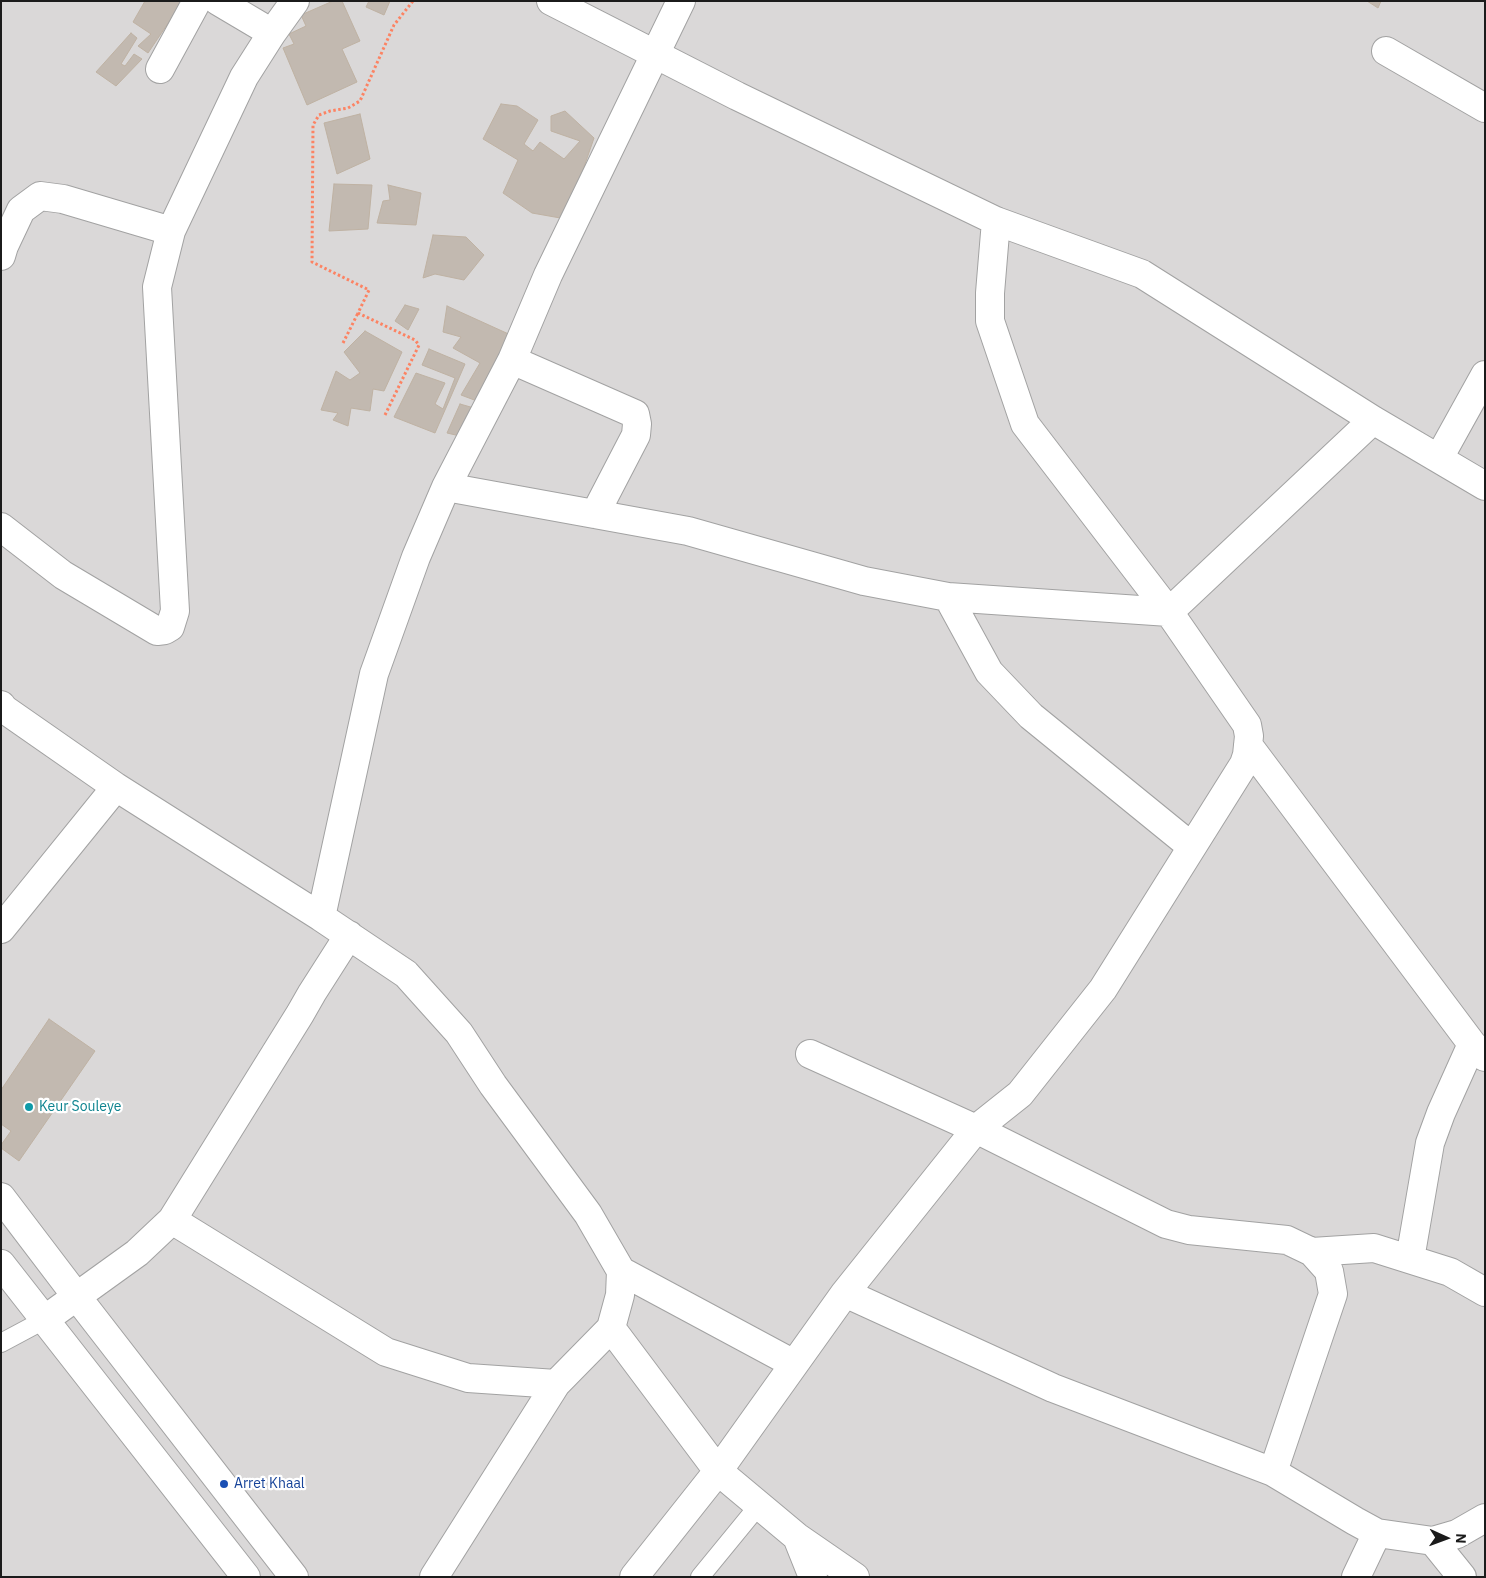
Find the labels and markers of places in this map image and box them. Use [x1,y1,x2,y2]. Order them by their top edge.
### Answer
place label: Keur Souleye [39,1099,122,1115]
marker: Keur Souleye [23,1101,35,1113]
place label: Arret Khaal [234,1476,305,1492]
marker: Arret Khaal [218,1478,230,1490]

